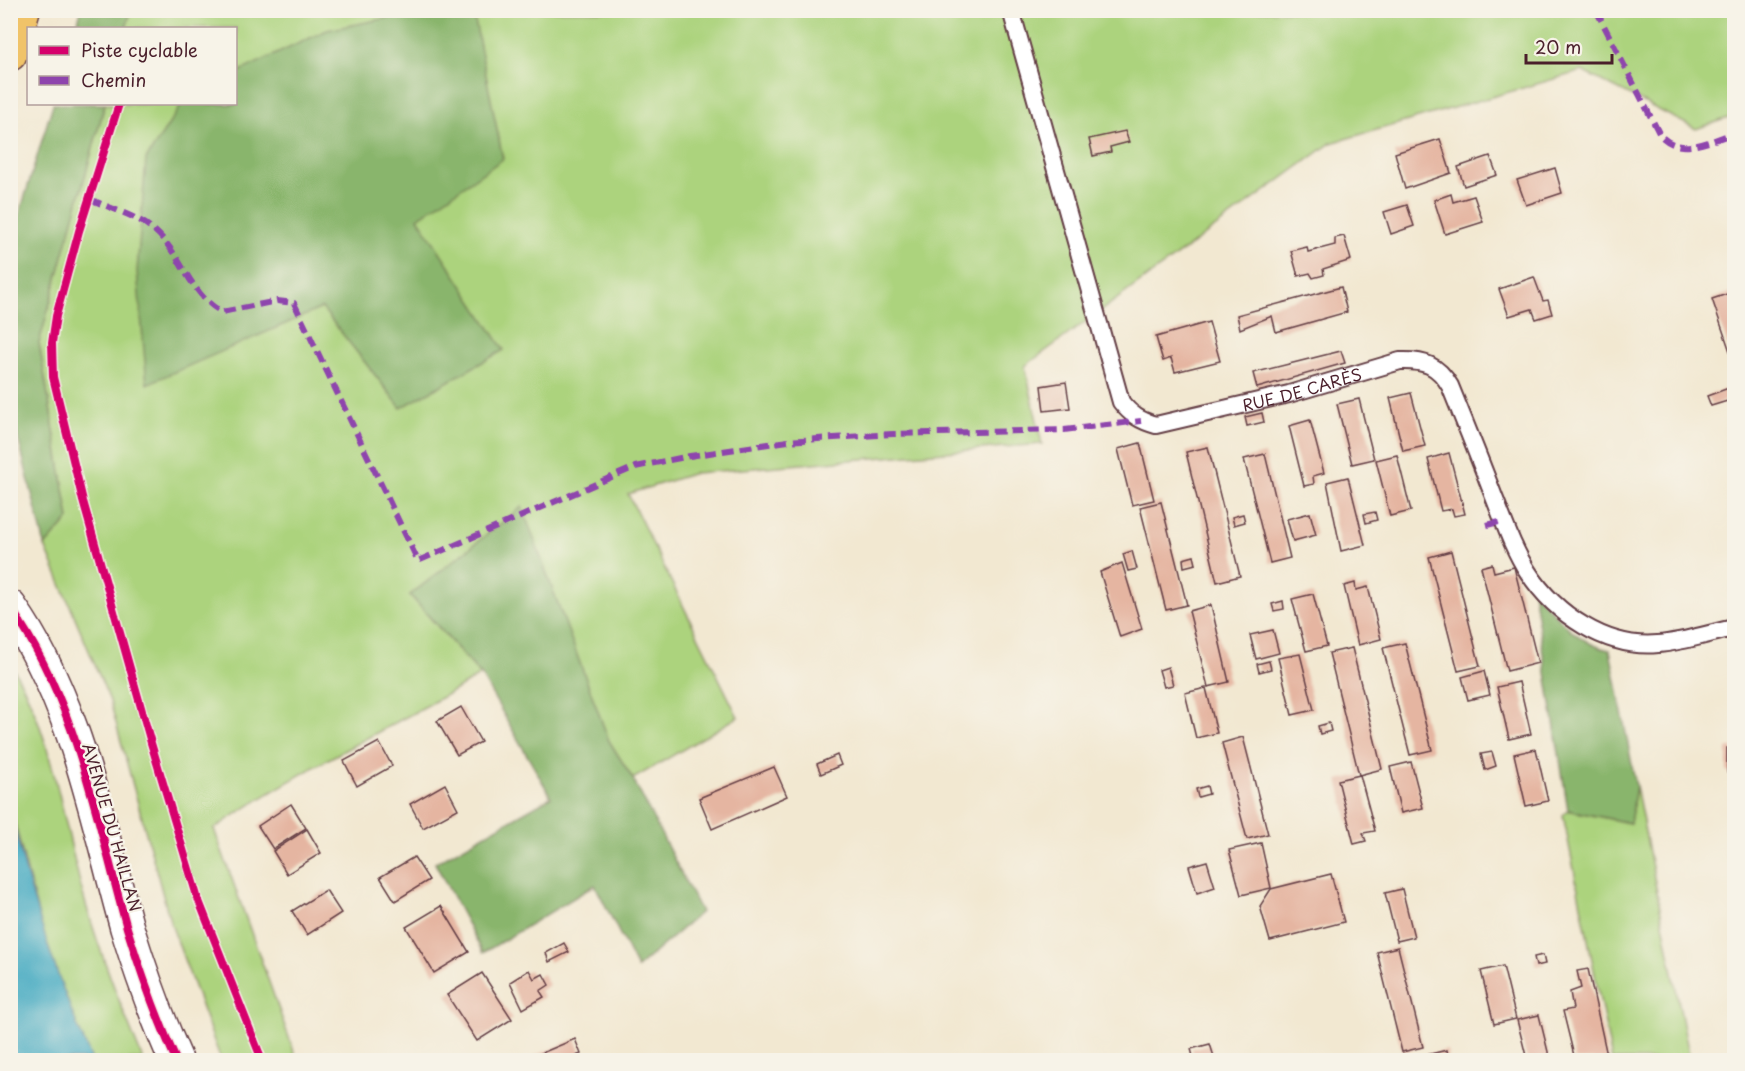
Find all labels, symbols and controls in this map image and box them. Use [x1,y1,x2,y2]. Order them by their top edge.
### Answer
legend [27,27,237,105]
scale bar [1526,27,1612,65]
text: 20 m [1535,33,1581,60]
text: Piste cyclable [81,36,198,63]
text: Chemin [81,66,146,93]
street label: RUE DE CARÈS [1240,361,1364,417]
street label: AVENUE DU HAILLAN [77,740,149,914]

